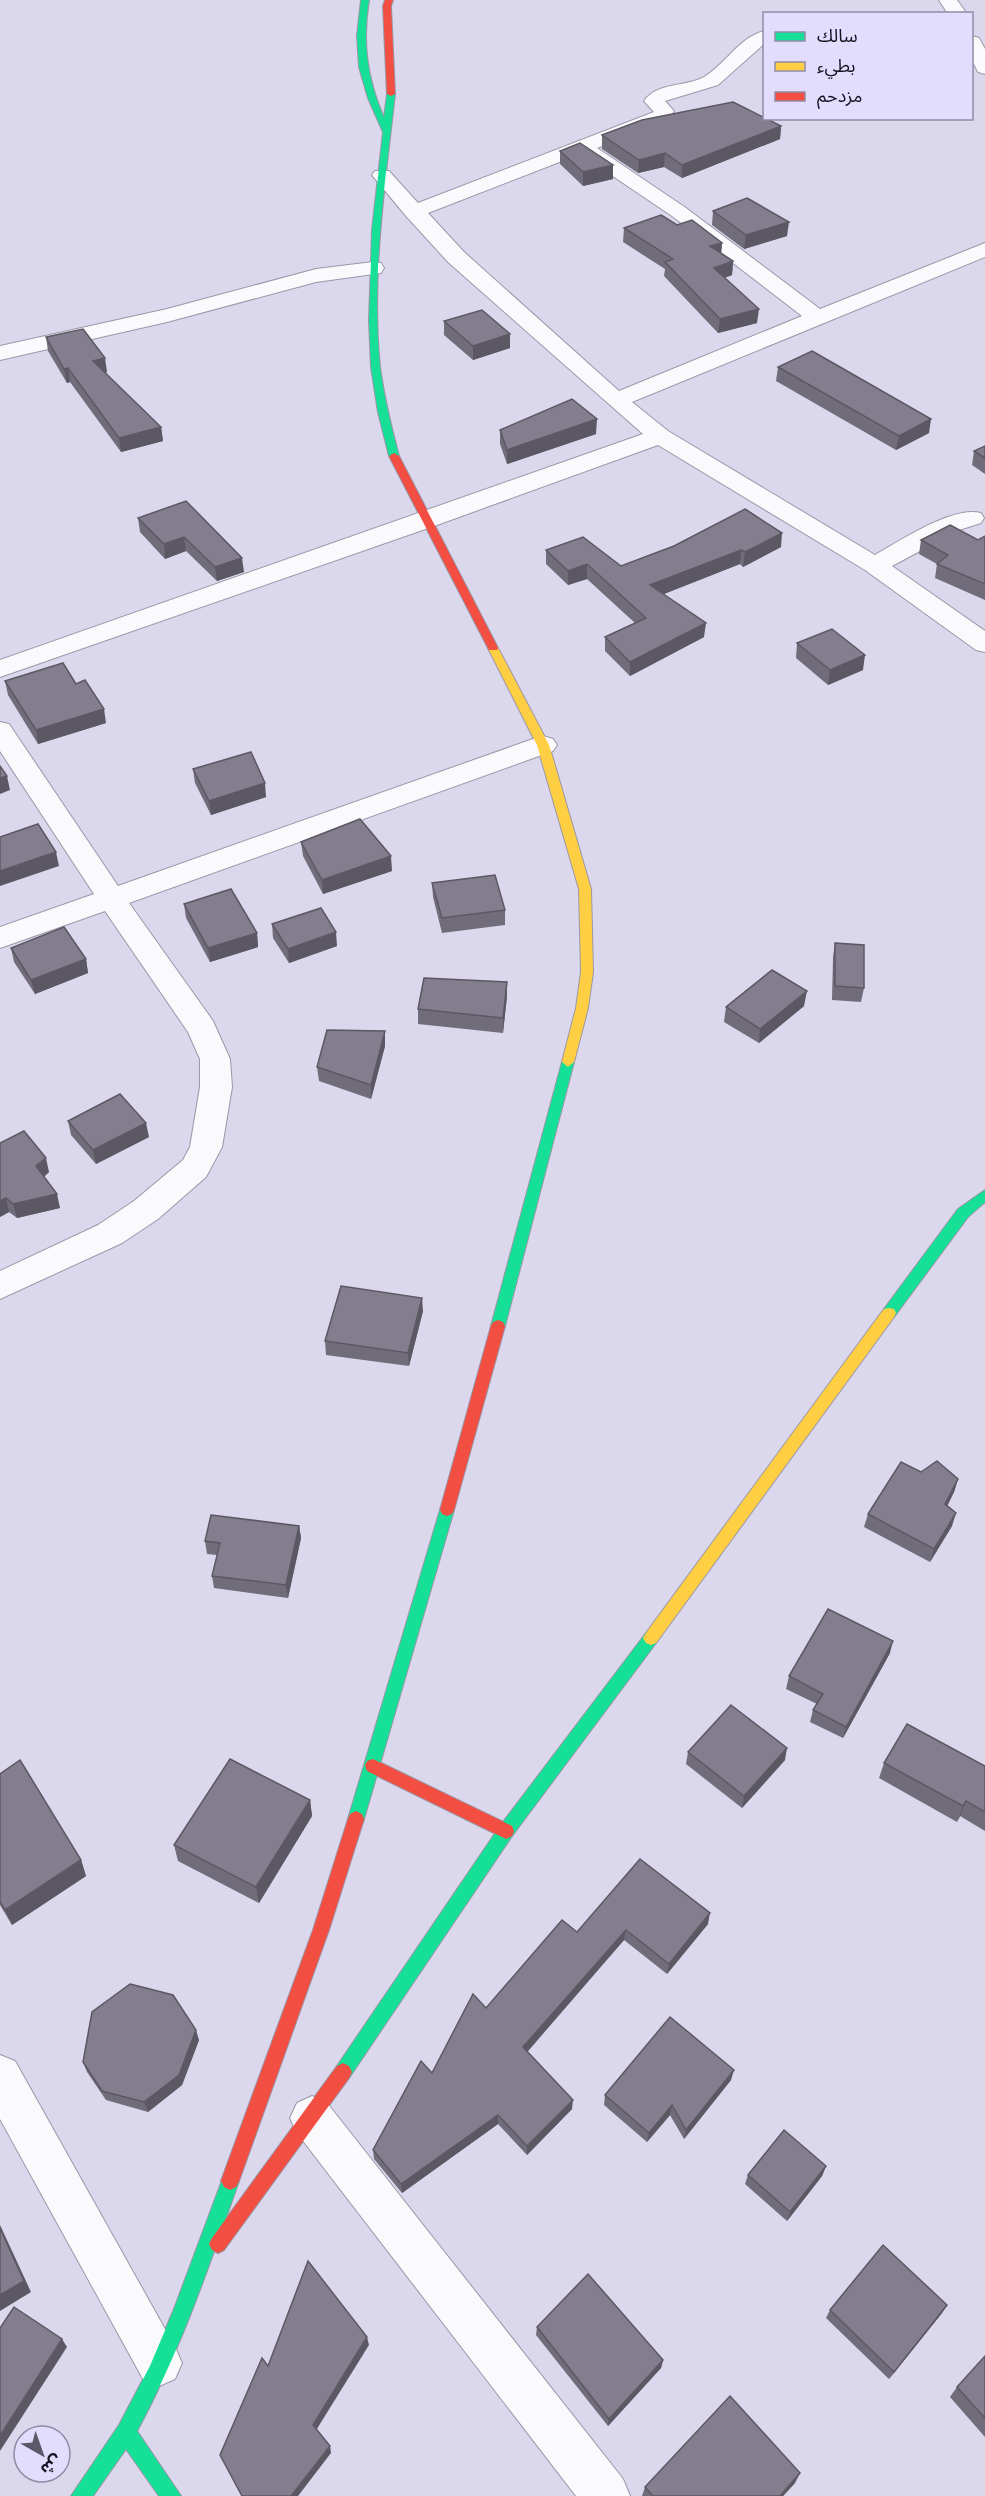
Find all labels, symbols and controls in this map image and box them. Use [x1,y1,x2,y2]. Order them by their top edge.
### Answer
legend [763,12,973,120]
text: سالك [817,23,858,47]
text: بطيء [817,53,855,79]
text: مزدحم [817,83,862,109]
north arrow [12,2424,72,2484]
text: ش [36,2450,67,2481]

